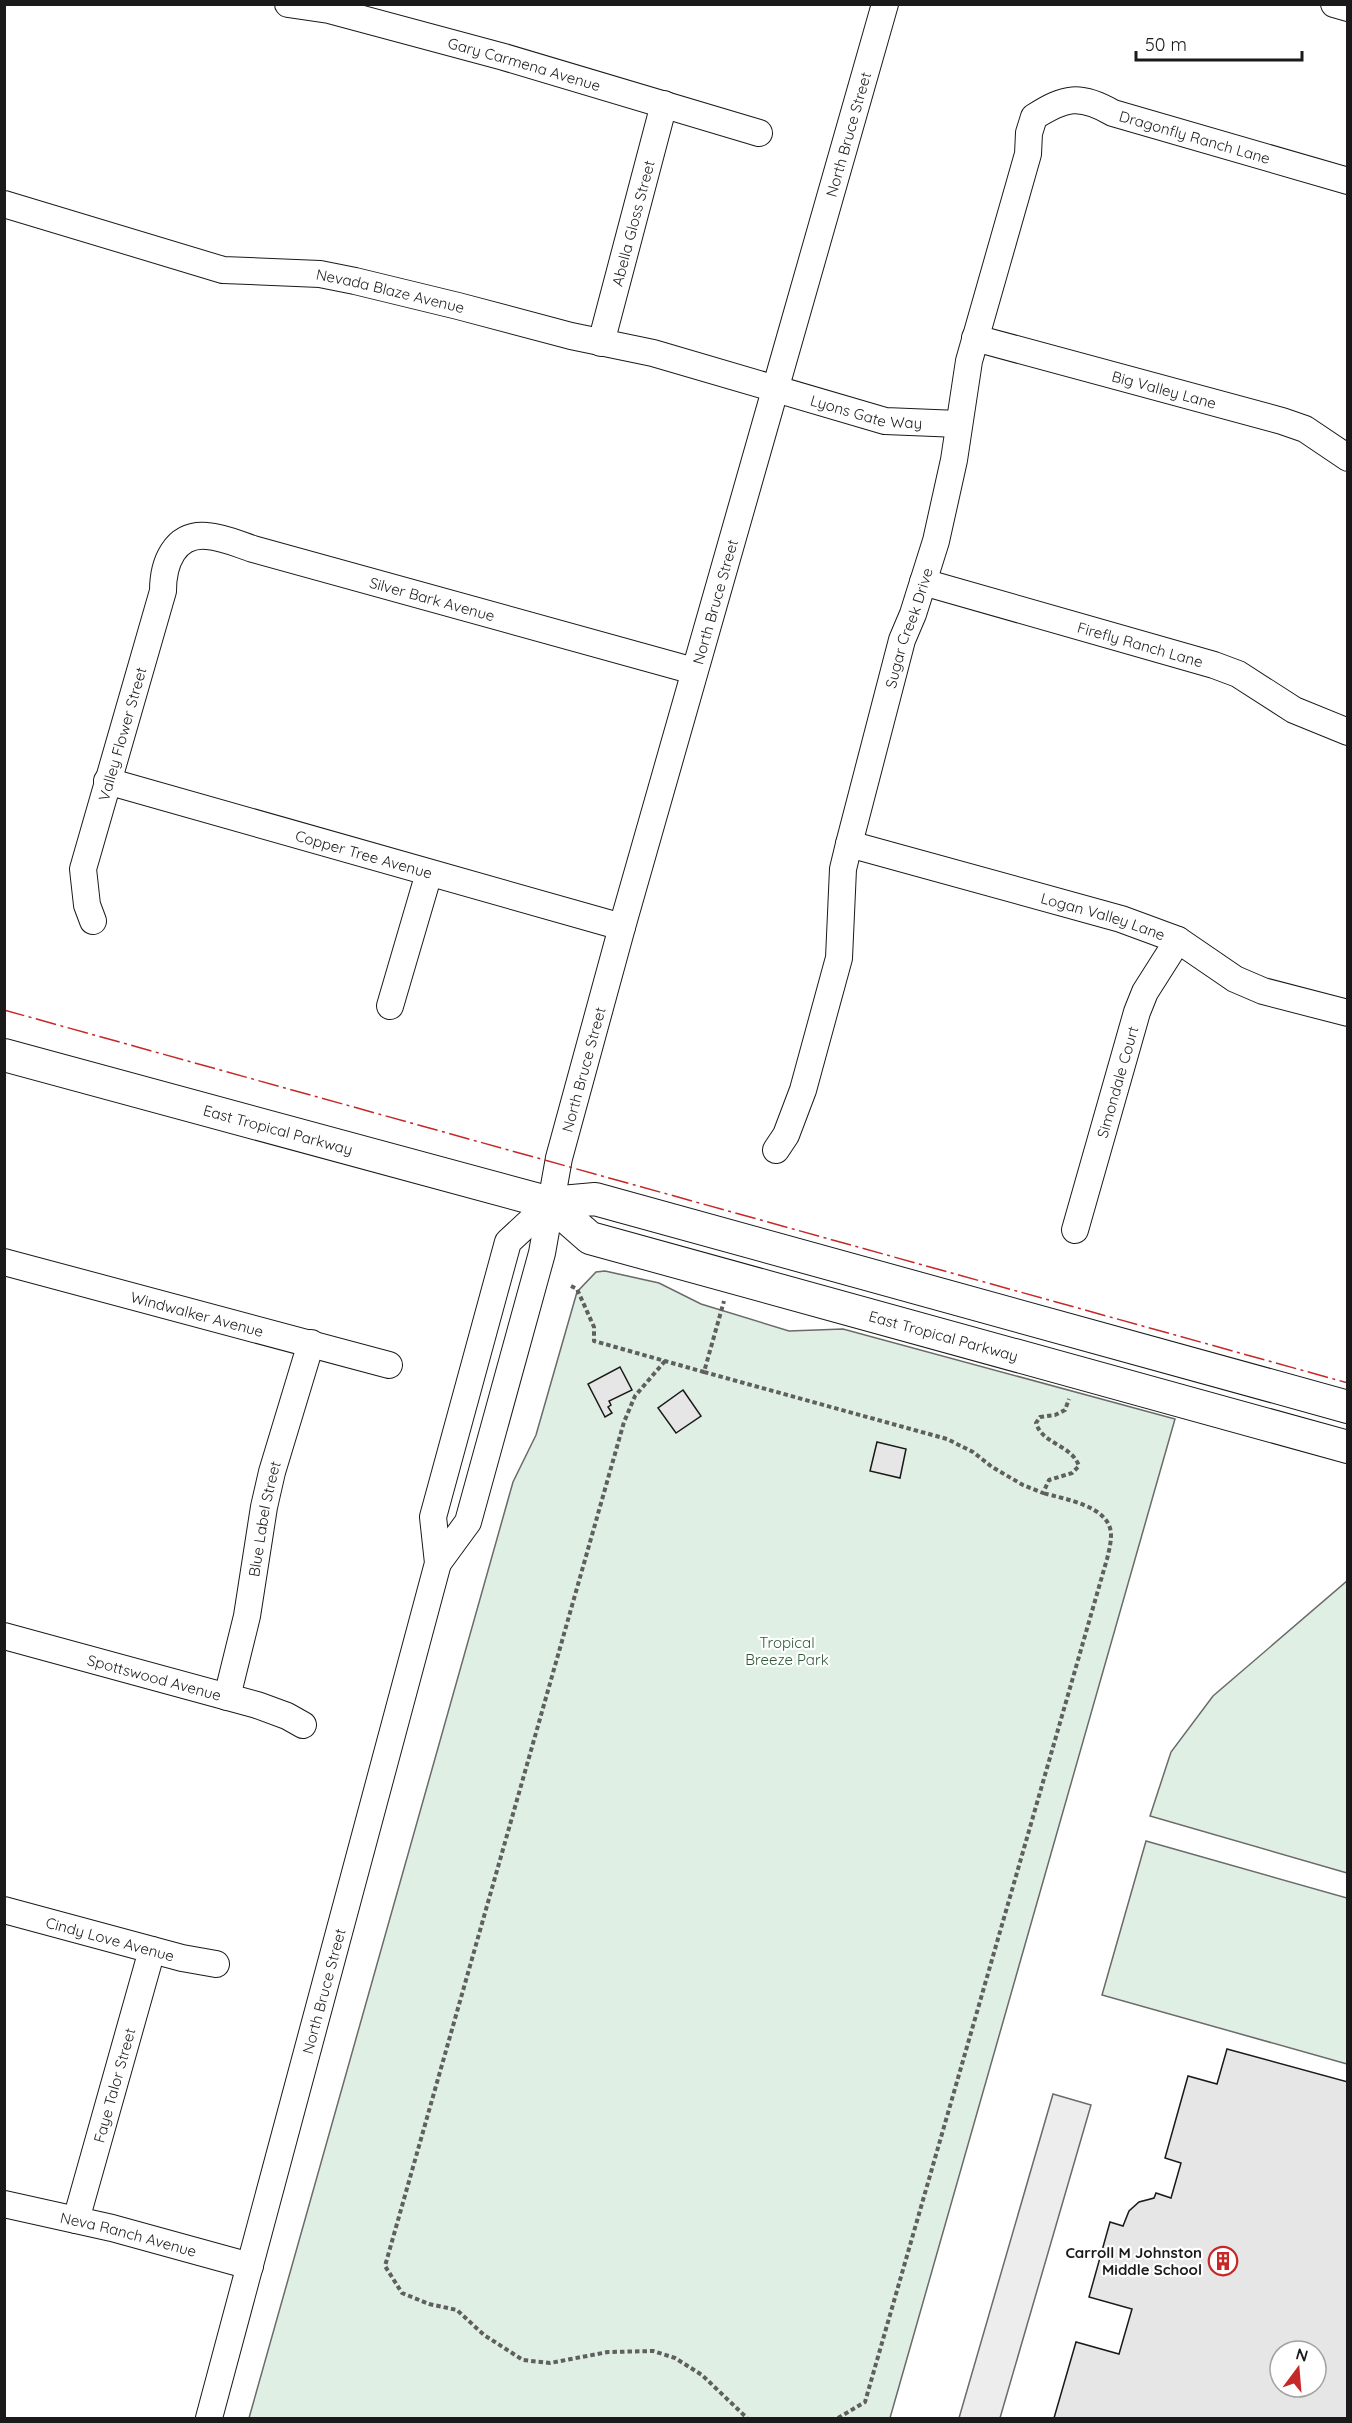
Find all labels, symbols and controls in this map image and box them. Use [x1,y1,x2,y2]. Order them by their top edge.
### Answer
scale bar [1136,24,1302,62]
street label: Gary Carmena Avenue [446,33,603,95]
text: 50 m [1145,33,1187,56]
street label: North Bruce Street [821,70,875,199]
street label: Dragonfly Ranch Lane [1117,106,1273,168]
street label: Abella Gloss Street [607,158,658,288]
street label: Nevada Blaze Avenue [314,264,467,317]
street label: Big Valley Lane [1110,366,1219,412]
street label: Lyons Gate Way [808,390,923,432]
street label: North Bruce Street [688,537,742,666]
street label: Sugar Creek Drive [880,565,937,690]
street label: Silver Bark Avenue [367,572,497,625]
street label: Firefly Ranch Lane [1075,617,1205,671]
street label: Valley Flower Street [94,665,150,803]
street label: Copper Tree Avenue [293,825,435,882]
street label: Logan Valley Lane [1039,888,1168,944]
street label: North Bruce Street [557,1005,609,1134]
street label: Simondale Court [1092,1024,1142,1140]
street label: East Tropical Parkway [201,1100,355,1159]
street label: Windwalker Avenue [129,1287,266,1341]
street label: East Tropical Parkway [867,1306,1020,1365]
street label: Blue Label Street [244,1459,284,1578]
park label: Tropical Breeze Park [745,1633,829,1669]
street label: Spottswood Avenue [85,1650,224,1704]
street label: Cindy Love Avenue [44,1912,177,1965]
street label: North Bruce Street [297,1926,349,2056]
street label: Faye Talor Street [89,2026,139,2145]
street label: Neva Ranch Avenue [59,2207,199,2260]
place label: Carroll M Johnston Middle School [1065,2243,1202,2279]
building icon: Carroll M Johnston Middle School [1207,2245,1239,2277]
north arrow [1268,2339,1328,2399]
text: N [1294,2343,1311,2366]

